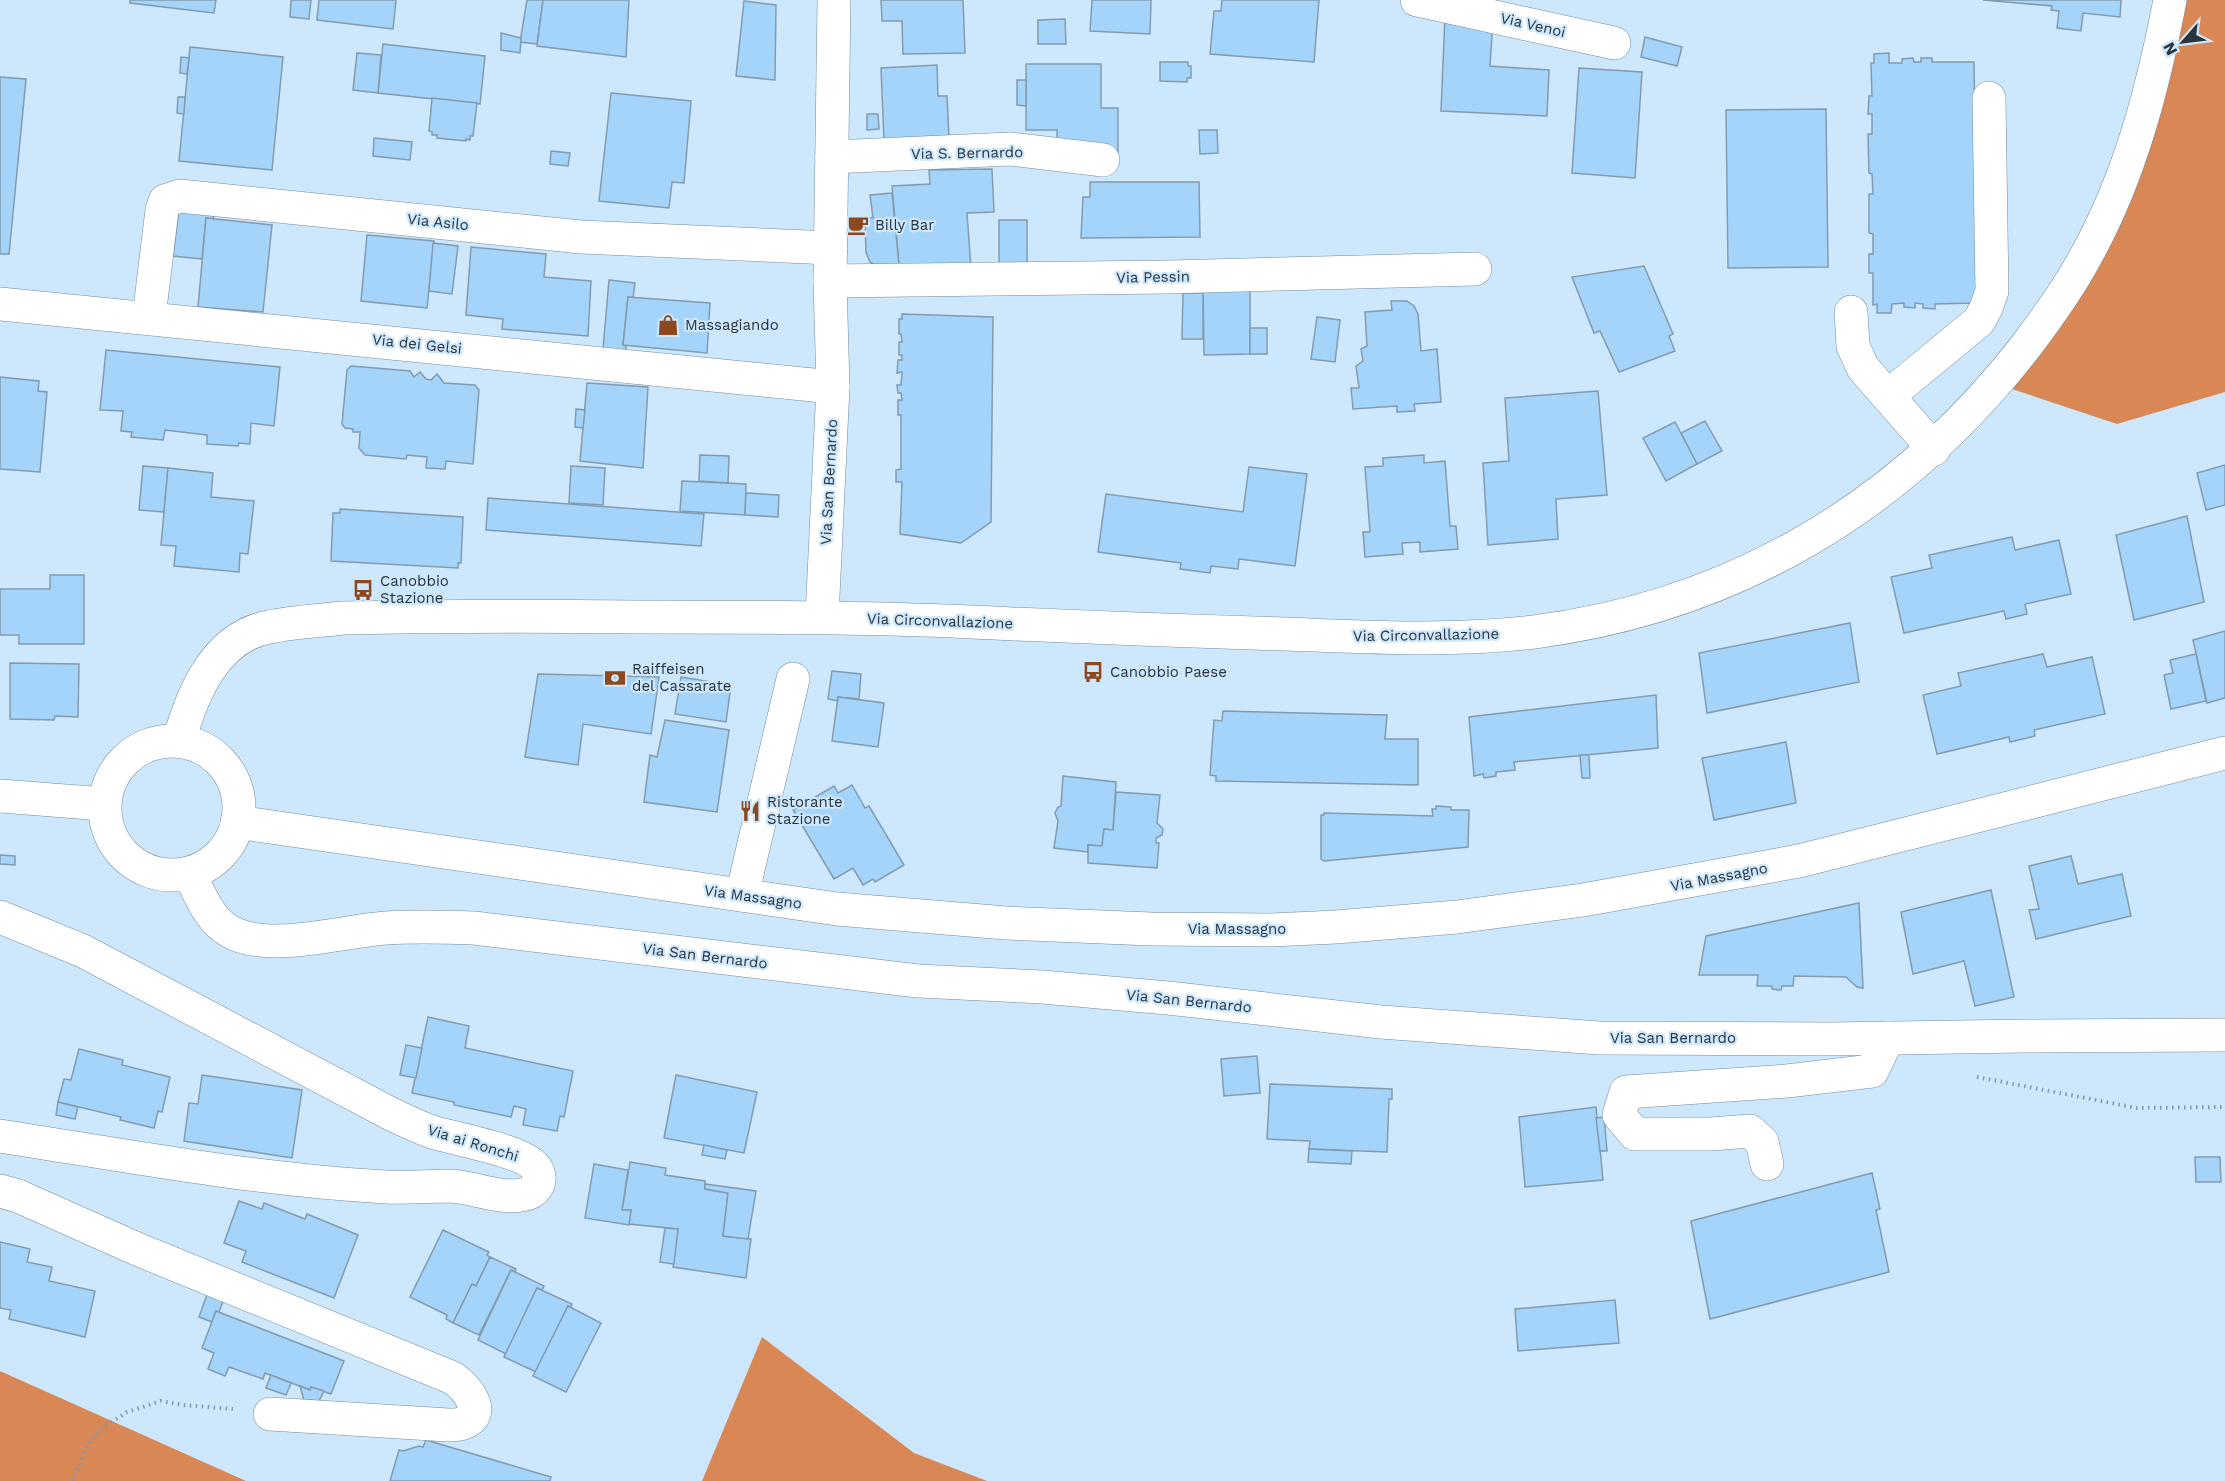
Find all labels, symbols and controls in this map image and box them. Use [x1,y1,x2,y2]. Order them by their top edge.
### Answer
street label: Via Venoi [1499,9,1567,41]
north arrow [2153,12,2213,72]
text: N [2159,39,2181,59]
street label: Via S. Bernardo [911,143,1023,163]
street label: Via Asilo [406,210,470,234]
cafe icon: Billy Bar [846,213,870,237]
place label: Billy Bar [875,216,934,234]
street label: Via Pessin [1116,267,1190,287]
shop icon: Massagiando [656,313,680,337]
place label: Massagiando [685,316,779,334]
street label: Via dei Gelsi [371,330,463,358]
street label: Via San Bernardo [817,419,841,545]
place label: Canobbio Stazione [380,572,449,607]
bus stop icon: Canobbio Stazione [351,578,375,602]
street label: Via Circonvallazione [867,609,1013,633]
street label: Via Circonvallazione [1353,625,1499,645]
place label: Raiffeisen del Cassarate [632,660,731,695]
bus stop icon: Canobbio Paese [1081,660,1105,684]
place label: Canobbio Paese [1110,663,1227,681]
bank icon: Raiffeisen del Cassarate [603,666,627,690]
place label: Ristorante Stazione [767,793,843,828]
restaurant icon: Ristorante Stazione [738,799,762,823]
street label: Via Massagno [1669,859,1769,895]
street label: Via Massagno [703,881,803,913]
street label: Via Massagno [1188,920,1286,938]
street label: Via San Bernardo [641,939,769,973]
street label: Via San Bernardo [1125,985,1253,1017]
street label: Via San Bernardo [1610,1029,1736,1047]
street label: Via ai Ronchi [425,1121,521,1165]

